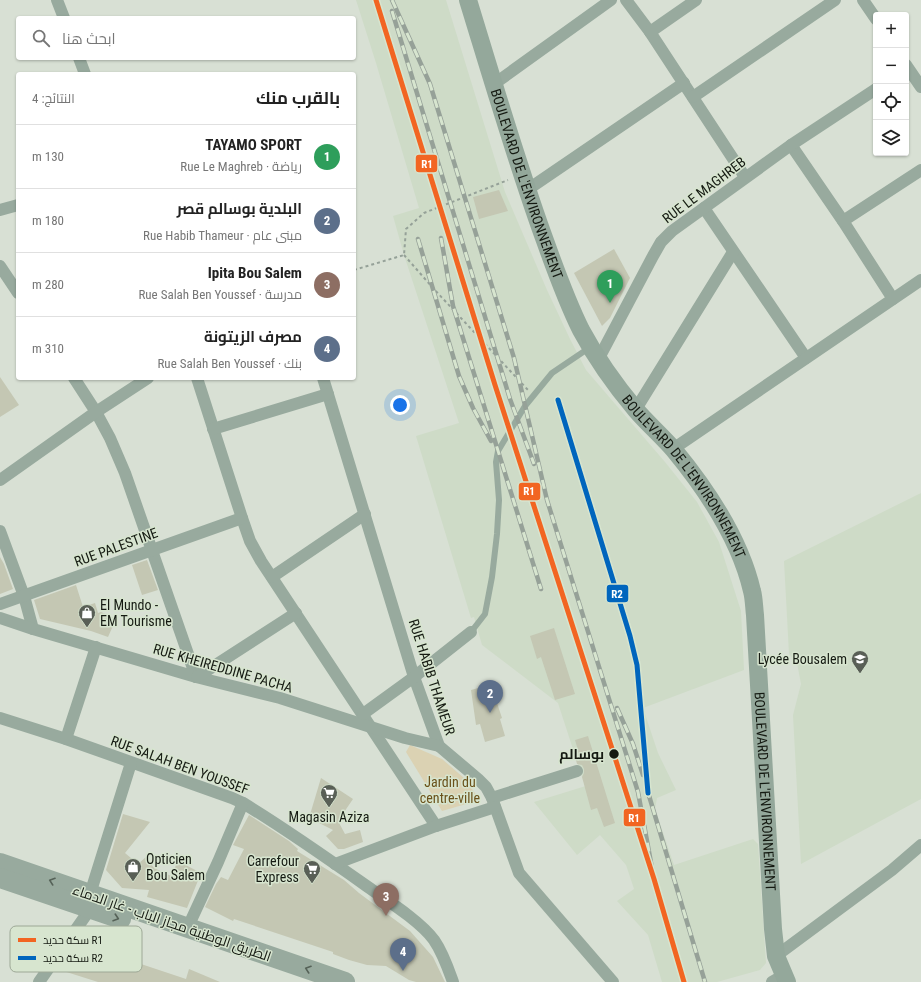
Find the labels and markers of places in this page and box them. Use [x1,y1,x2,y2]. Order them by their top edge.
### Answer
pin: 1 [597,270,623,303]
place label: El Mundo - EM Tourisme [100,597,172,629]
shop icon: El Mundo - EM Tourisme [77,603,97,628]
school or university icon: Lycée Bousalem [850,649,870,674]
place label: Lycée Bousalem [758,651,847,667]
pin: 2 [477,680,503,713]
place label: بوسالم [559,746,604,764]
marker: بوسالم [607,747,621,761]
supermarket icon: Magasin Aziza [319,783,339,808]
place label: Magasin Aziza [289,809,369,825]
place label: Opticien Bou Salem [146,851,205,883]
place label: Carrefour Express [247,853,299,885]
shop icon: Opticien Bou Salem [123,857,143,882]
supermarket icon: Carrefour Express [302,859,322,884]
pin: 3 [373,883,399,916]
pin: 4 [390,938,416,971]

